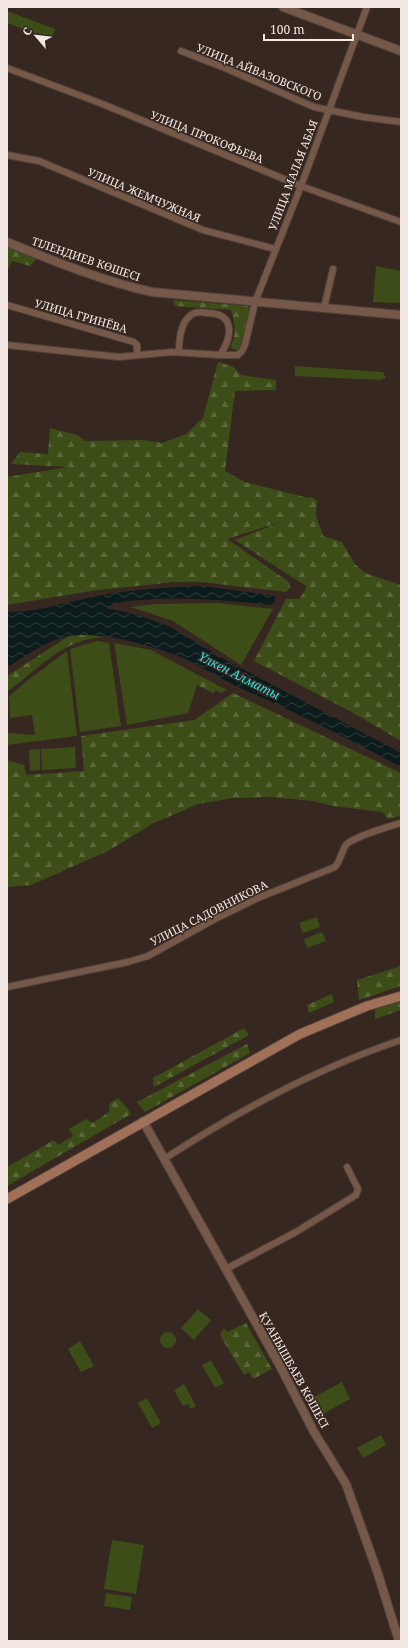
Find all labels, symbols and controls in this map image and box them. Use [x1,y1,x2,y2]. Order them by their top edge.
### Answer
north arrow [16,16,56,56]
scale bar [264,16,353,42]
text: 100 m [270,21,305,38]
text: С [18,24,35,38]
street label: УЛИЦА АЙВАЗОВСКОГО [194,40,324,104]
street label: УЛИЦА ПРОКОФЬЕВА [148,107,266,166]
street label: УЛИЦА МАЛАЯ АБАЯ [265,117,321,232]
street label: УЛИЦА ЖЕМЧУЖНАЯ [85,164,203,225]
street label: ТІЛЕНДИЕВ КӨШЕСІ [30,233,143,284]
street label: УЛИЦА ГРИНЁВА [33,295,129,336]
water label: Үлкен Алматы [196,648,283,703]
street label: УЛИЦА САДОВНИКОВА [148,876,270,949]
street label: ҚУАНЫШБАЕВ КӨШЕСІ [256,1309,333,1431]

